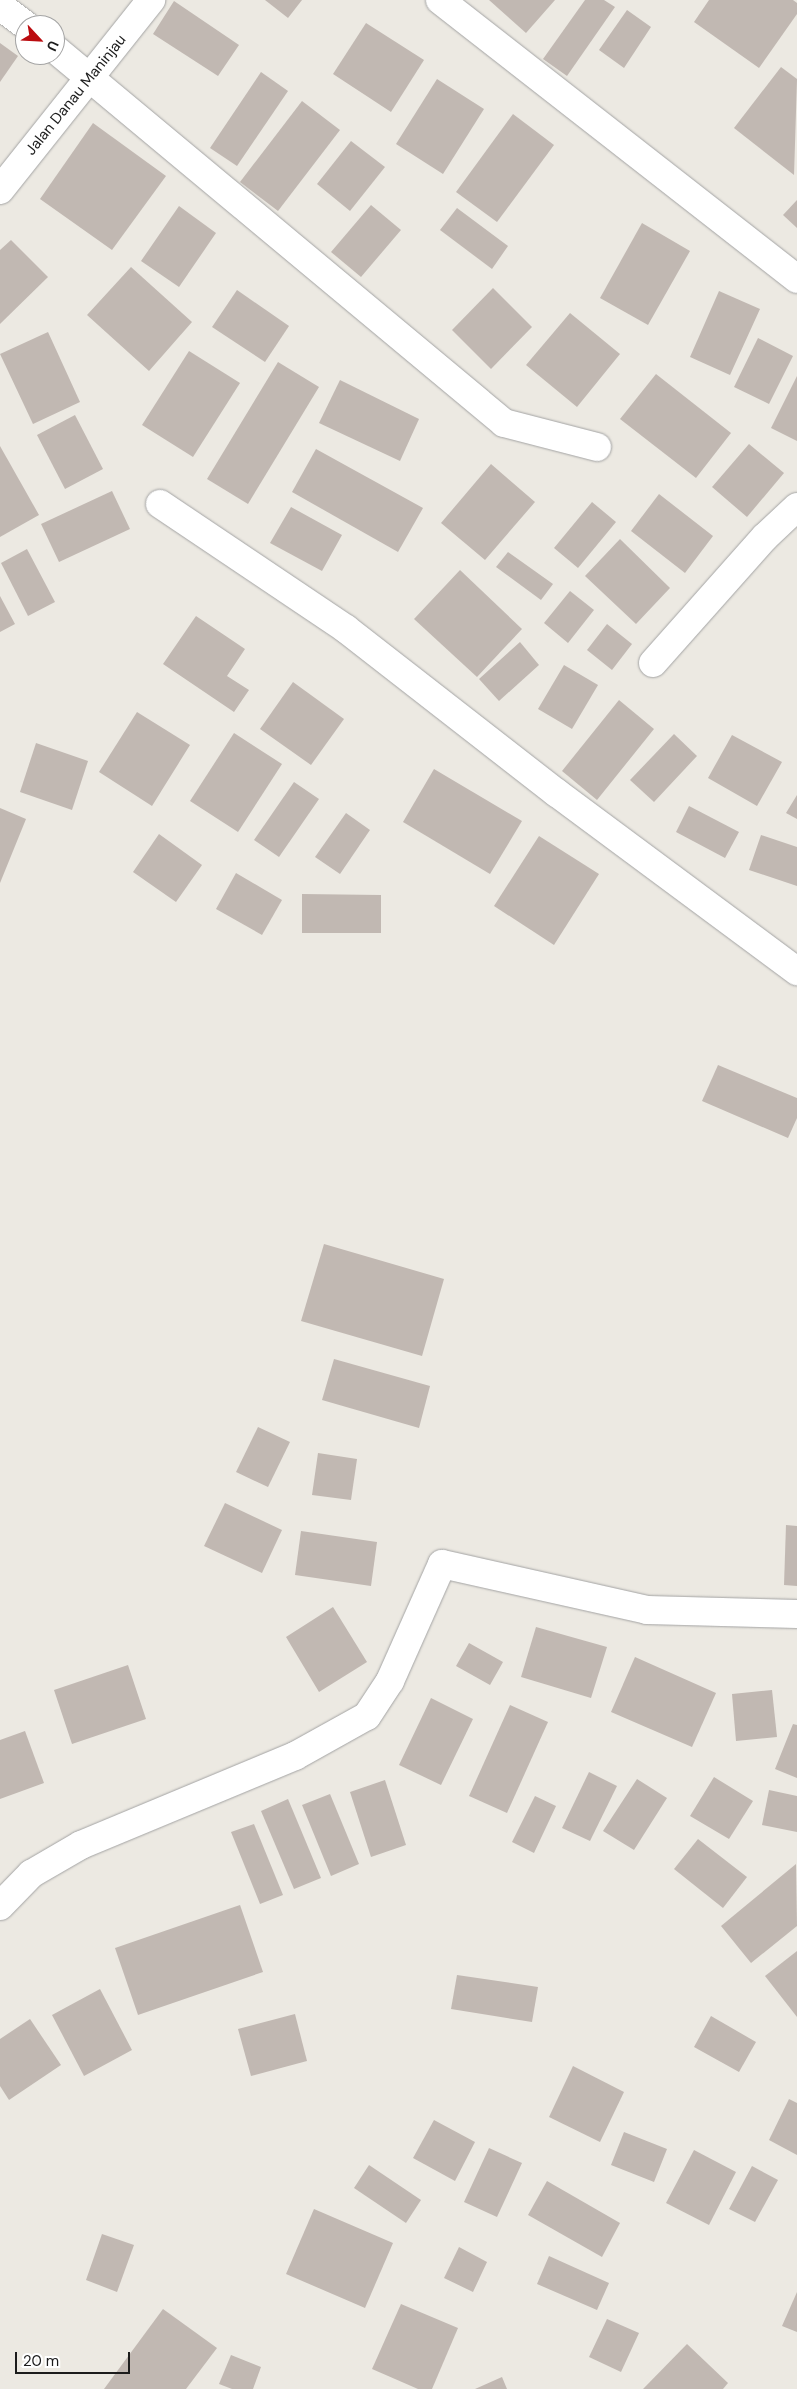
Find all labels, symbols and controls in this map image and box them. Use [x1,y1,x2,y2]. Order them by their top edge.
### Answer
north arrow [15,15,65,65]
street label: Jalan Danau Maninjau [22,31,130,159]
text: U [43,38,63,54]
scale bar [18,2342,132,2374]
text: 20 m [23,2351,59,2371]

